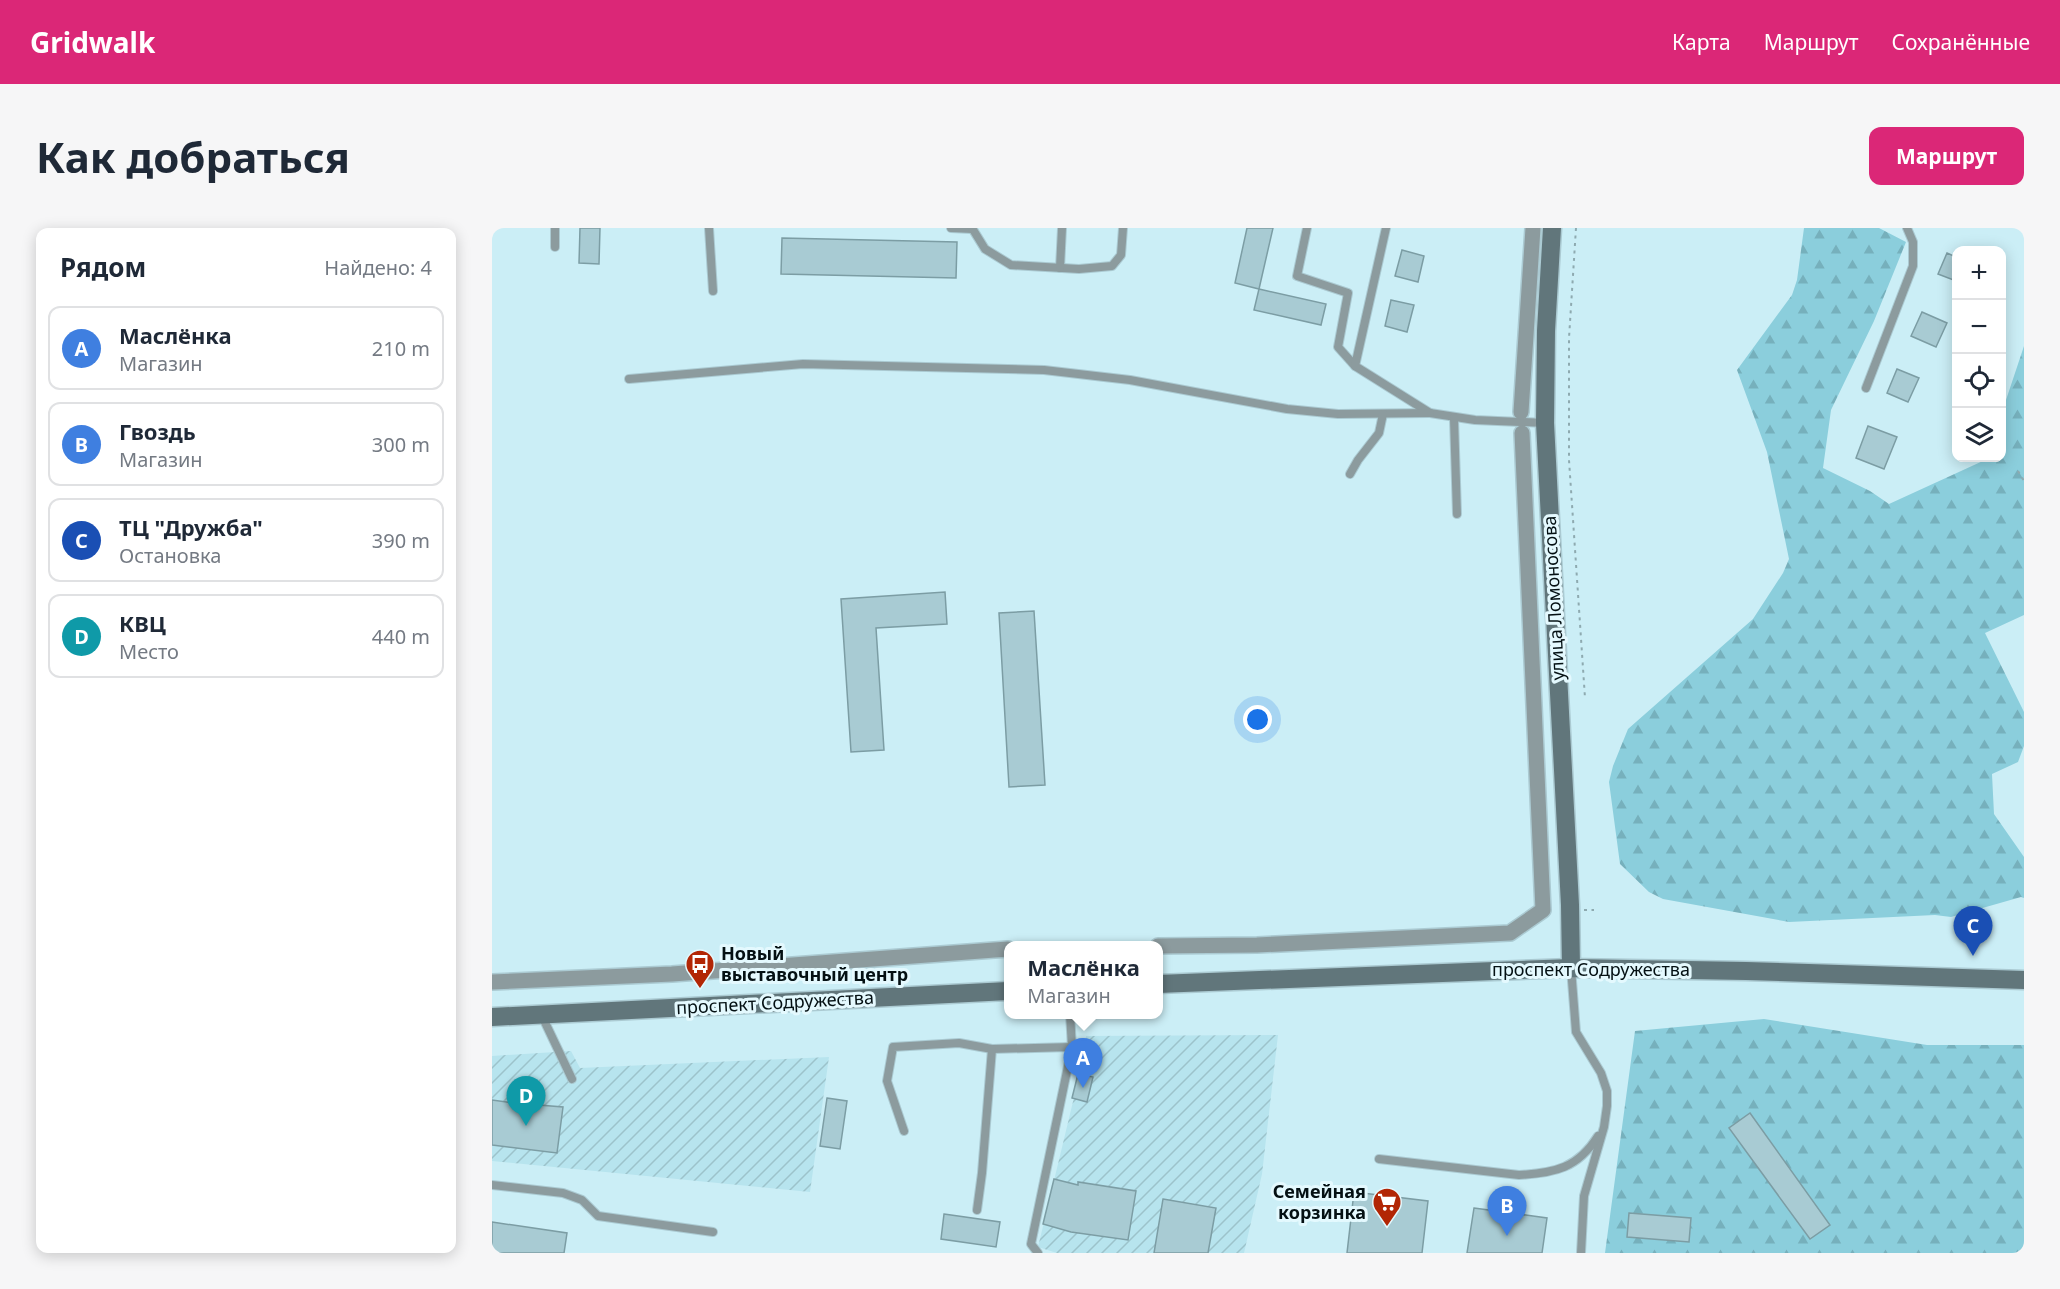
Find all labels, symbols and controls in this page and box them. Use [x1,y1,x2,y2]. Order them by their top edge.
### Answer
text: Gridwalk [30,23,155,61]
text: Карта [1672,28,1731,56]
text: Маршрут [1764,28,1859,56]
text: Сохранённые [1892,28,2030,56]
button: Маршрут [1869,127,2024,185]
text: Как добраться [36,128,350,185]
map controls [1952,246,2006,462]
button: + [1952,246,2006,300]
text: Рядом [60,249,146,285]
text: Найдено: 4 [324,254,432,281]
button: − [1952,300,2006,354]
text: Маслёнка [119,320,232,350]
text: A [75,335,88,362]
text: 210 m [372,335,430,362]
text: Магазин [119,350,203,377]
button: locate [1952,354,2006,408]
button: layers [1952,408,2006,462]
text: Гвоздь [119,416,196,446]
text: B [75,431,88,458]
text: 300 m [372,431,430,458]
text: Магазин [119,446,203,473]
text: ТЦ "Дружба" [119,512,263,542]
street label: улица Ломоносова [1537,515,1569,681]
text: C [75,527,88,554]
text: 390 m [372,527,430,554]
text: Остановка [119,542,221,569]
text: КВЦ [119,608,166,638]
text: D [74,623,89,650]
text: 440 m [372,623,430,650]
text: Место [119,638,179,665]
your location [1243,705,1272,734]
pin: C [1954,906,1992,956]
place label: Новый выставочный центр [721,941,908,986]
popup [1004,941,1163,1019]
bus stop icon: Новый выставочный центр [684,948,716,990]
text: Маслёнка [1027,952,1140,982]
street label: проспект Содружества [1492,957,1690,981]
text: Магазин [1027,982,1111,1009]
street label: проспект Содружества [675,985,874,1019]
pin: A [1064,1038,1102,1088]
pin: D [507,1076,546,1126]
place label: Семейная корзинка [1273,1179,1366,1224]
supermarket icon: Семейная корзинка [1371,1186,1403,1228]
pin: B [1488,1186,1526,1236]

